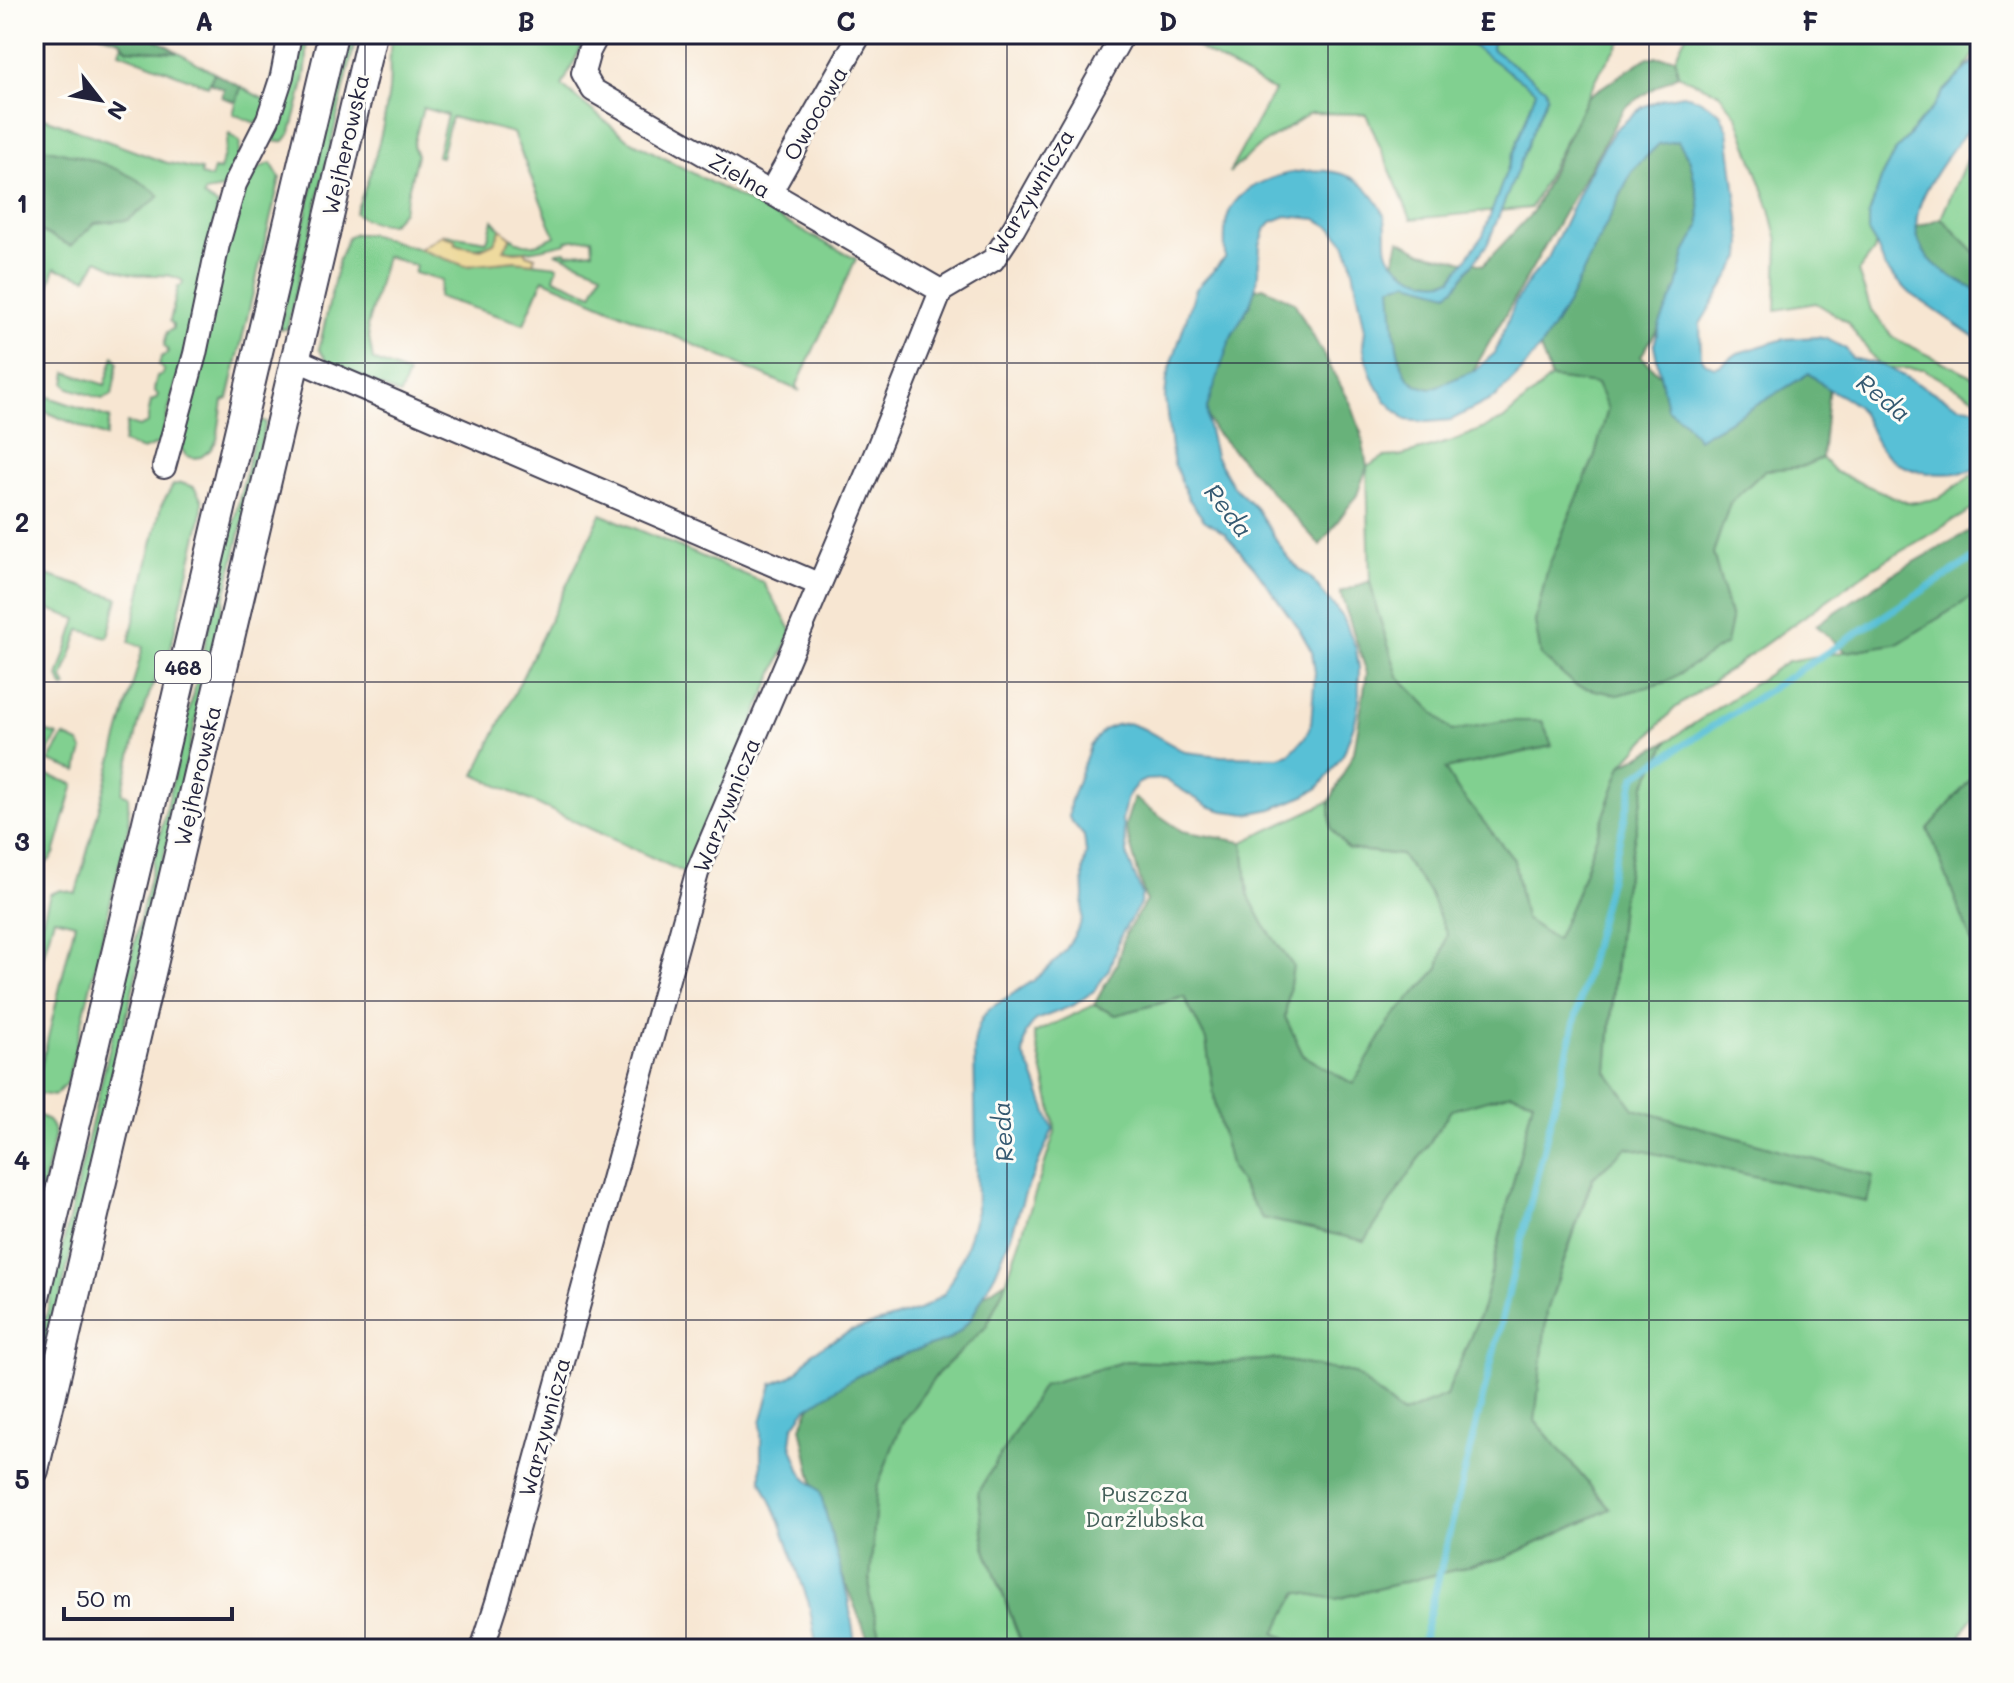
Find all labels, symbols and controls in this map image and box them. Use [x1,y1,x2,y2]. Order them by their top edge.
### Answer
text: A [195,4,213,38]
text: B [517,4,535,38]
text: C [836,4,856,38]
text: D [1159,4,1177,38]
text: E [1480,4,1496,38]
text: F [1802,4,1818,38]
north arrow [60,60,140,140]
street label: Owocowa [776,61,854,165]
street label: Wejherowska [315,72,375,218]
text: N [101,96,134,125]
street label: Warzywnicza [982,123,1080,261]
street label: Zielna [704,146,776,204]
text: 1 [16,186,28,220]
water label: Reda [1851,366,1917,428]
water label: Reda [1198,477,1260,543]
text: 2 [15,505,29,539]
road number: 468 [155,651,211,683]
street label: Wejherowska [167,703,227,849]
street label: Warzywnicza [686,733,766,877]
text: 3 [14,824,30,858]
water label: Reda [984,1101,1020,1163]
text: 4 [14,1143,30,1177]
street label: Warzywnicza [512,1354,576,1500]
text: 5 [14,1462,30,1496]
park label: Puszcza Darżlubska [1085,1479,1205,1533]
scale bar [64,1571,232,1621]
text: 50 m [76,1582,132,1613]

